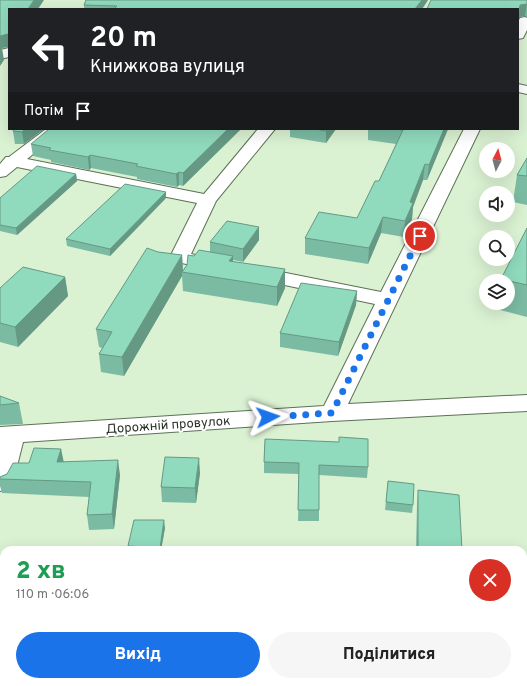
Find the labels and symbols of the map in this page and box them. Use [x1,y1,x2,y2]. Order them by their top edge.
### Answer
north arrow [479,142,515,178]
pin [403,219,437,253]
position arrow [247,396,289,438]
street label: Дорожній провулок [105,414,231,438]

